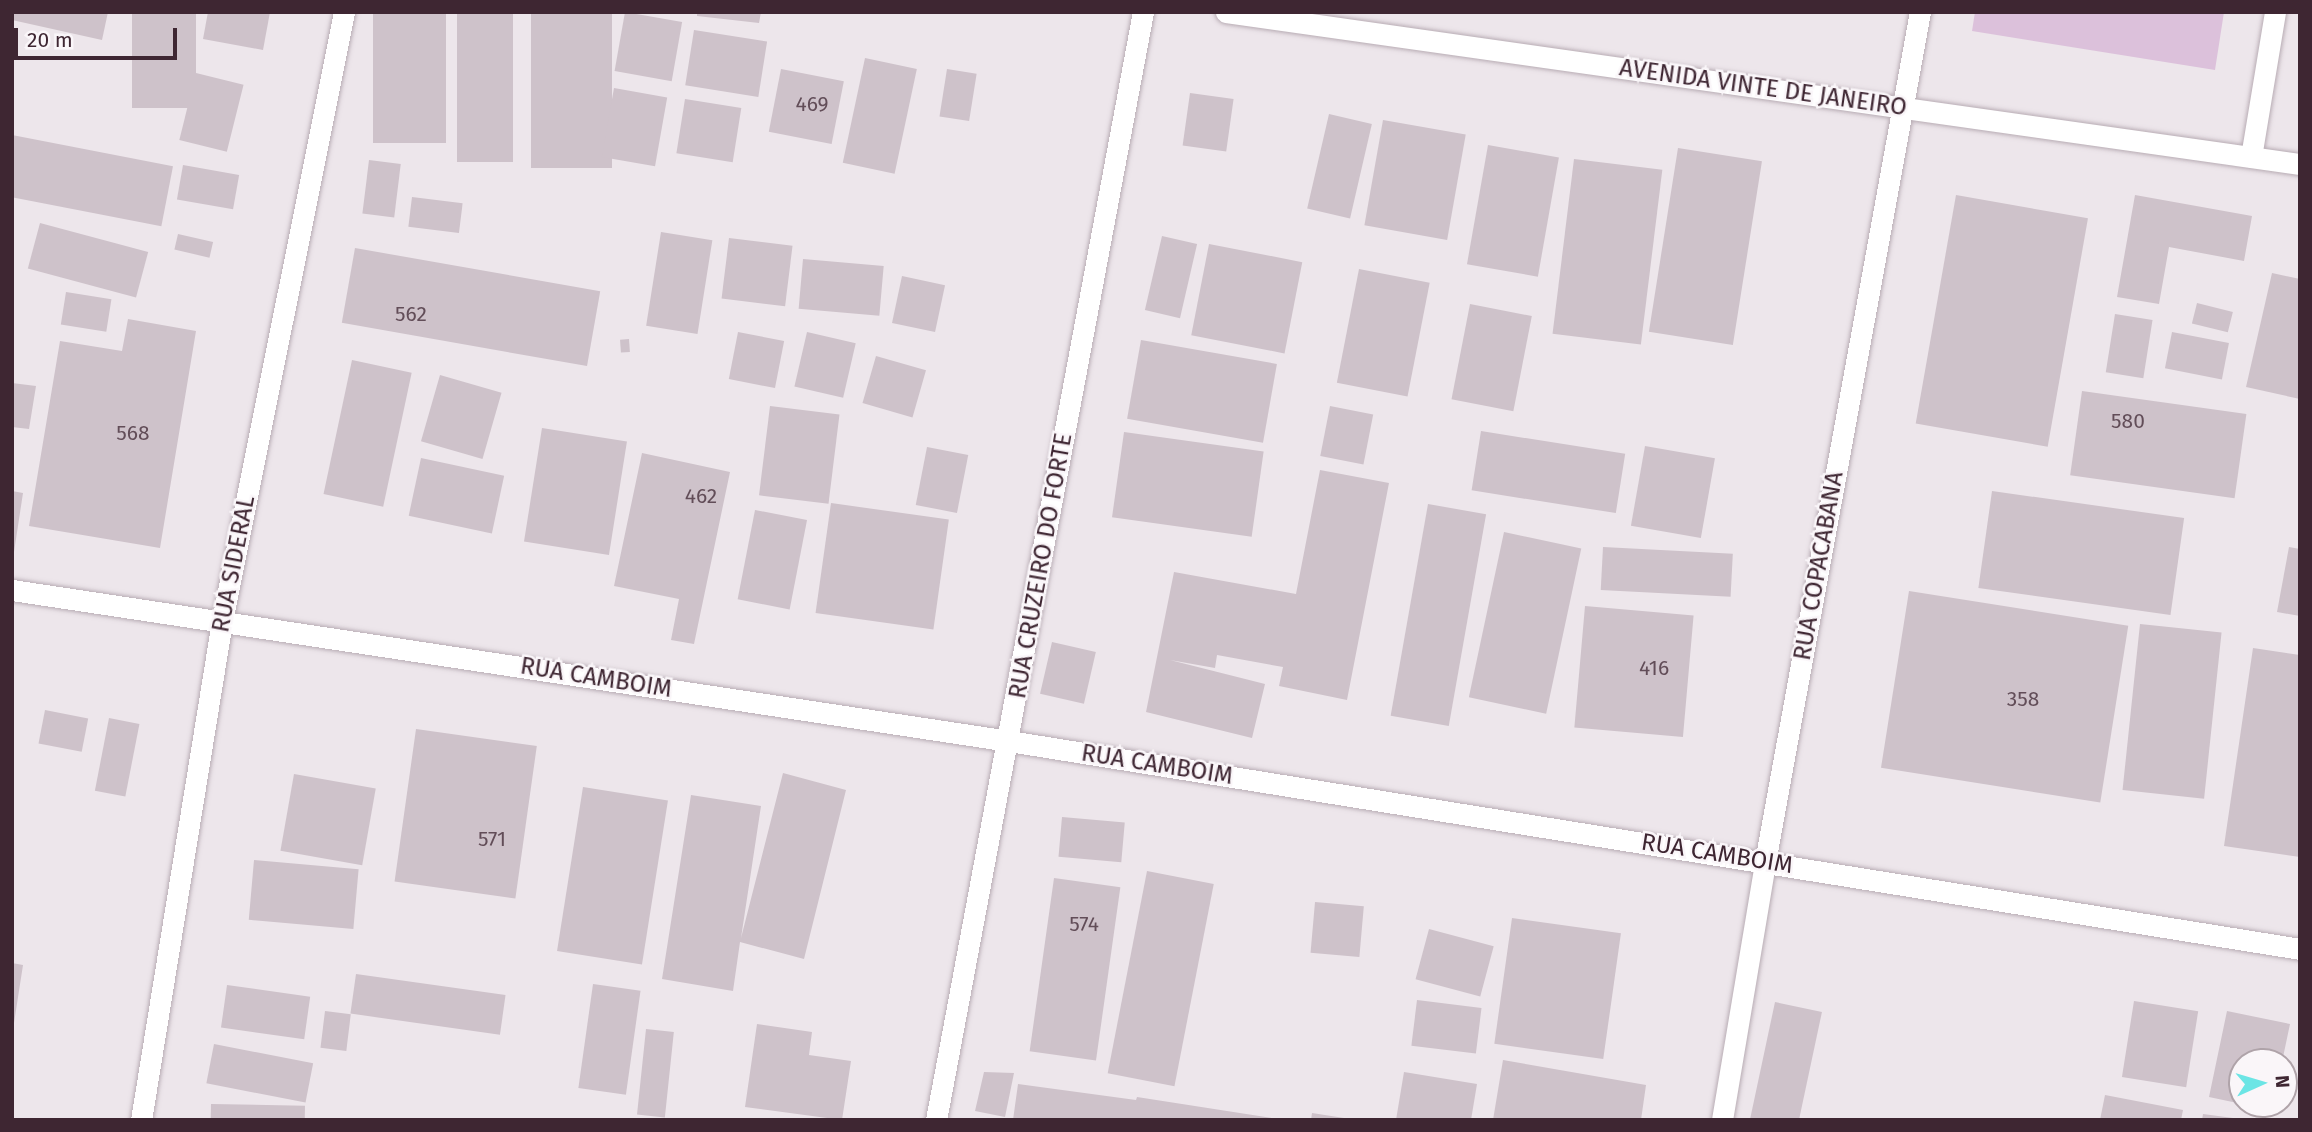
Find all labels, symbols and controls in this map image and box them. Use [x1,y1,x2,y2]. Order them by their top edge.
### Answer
scale bar [18,14,180,58]
text: 20 m [27,27,73,53]
street label: AVENIDA VINTE DE JANEIRO [1618,54,1908,122]
house number: 469 [795,91,829,117]
house number: 562 [395,301,427,327]
house number: 580 [2111,408,2145,434]
house number: 568 [116,420,150,446]
street label: RUA CRUZEIRO DO FORTE [1003,431,1079,701]
street label: RUA COPACABANA [1788,469,1850,663]
house number: 462 [685,483,717,509]
street label: RUA SIDERAL [207,493,261,635]
street label: RUA CAMBOIM [518,652,674,704]
house number: 416 [1639,655,1669,681]
house number: 358 [2007,686,2039,712]
street label: RUA CAMBOIM [1079,739,1235,791]
house number: 571 [478,826,506,852]
street label: RUA CAMBOIM [1639,828,1795,880]
house number: 574 [1069,911,1099,937]
north arrow [2228,1048,2298,1118]
text: N [2271,1075,2294,1089]

